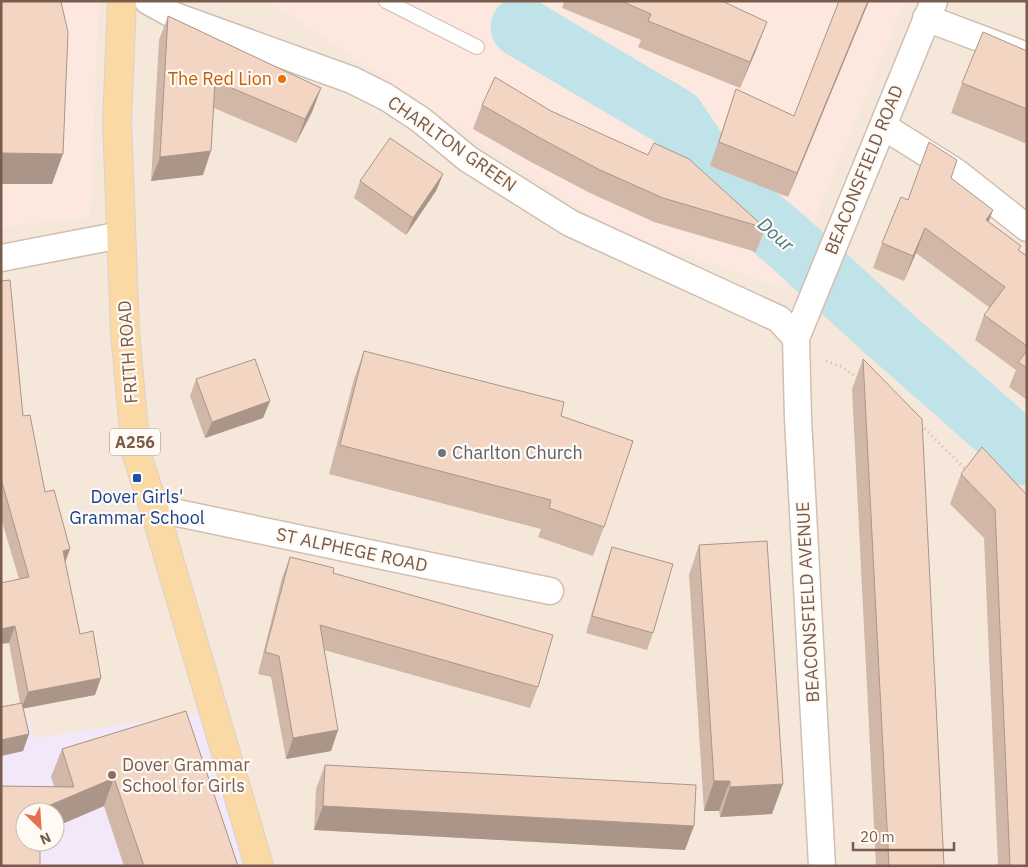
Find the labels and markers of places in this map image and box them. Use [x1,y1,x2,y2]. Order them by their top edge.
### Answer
place label: The Red Lion [168,67,272,90]
marker: The Red Lion [276,73,288,85]
place label: Charlton Church [452,441,583,464]
marker: Charlton Church [436,447,448,459]
marker: Dover Girls' Grammar School [131,472,143,484]
place label: Dover Girls' Grammar School [69,485,205,529]
place label: Dover Grammar School for Girls [122,753,250,797]
marker: Dover Grammar School for Girls [106,769,118,781]

